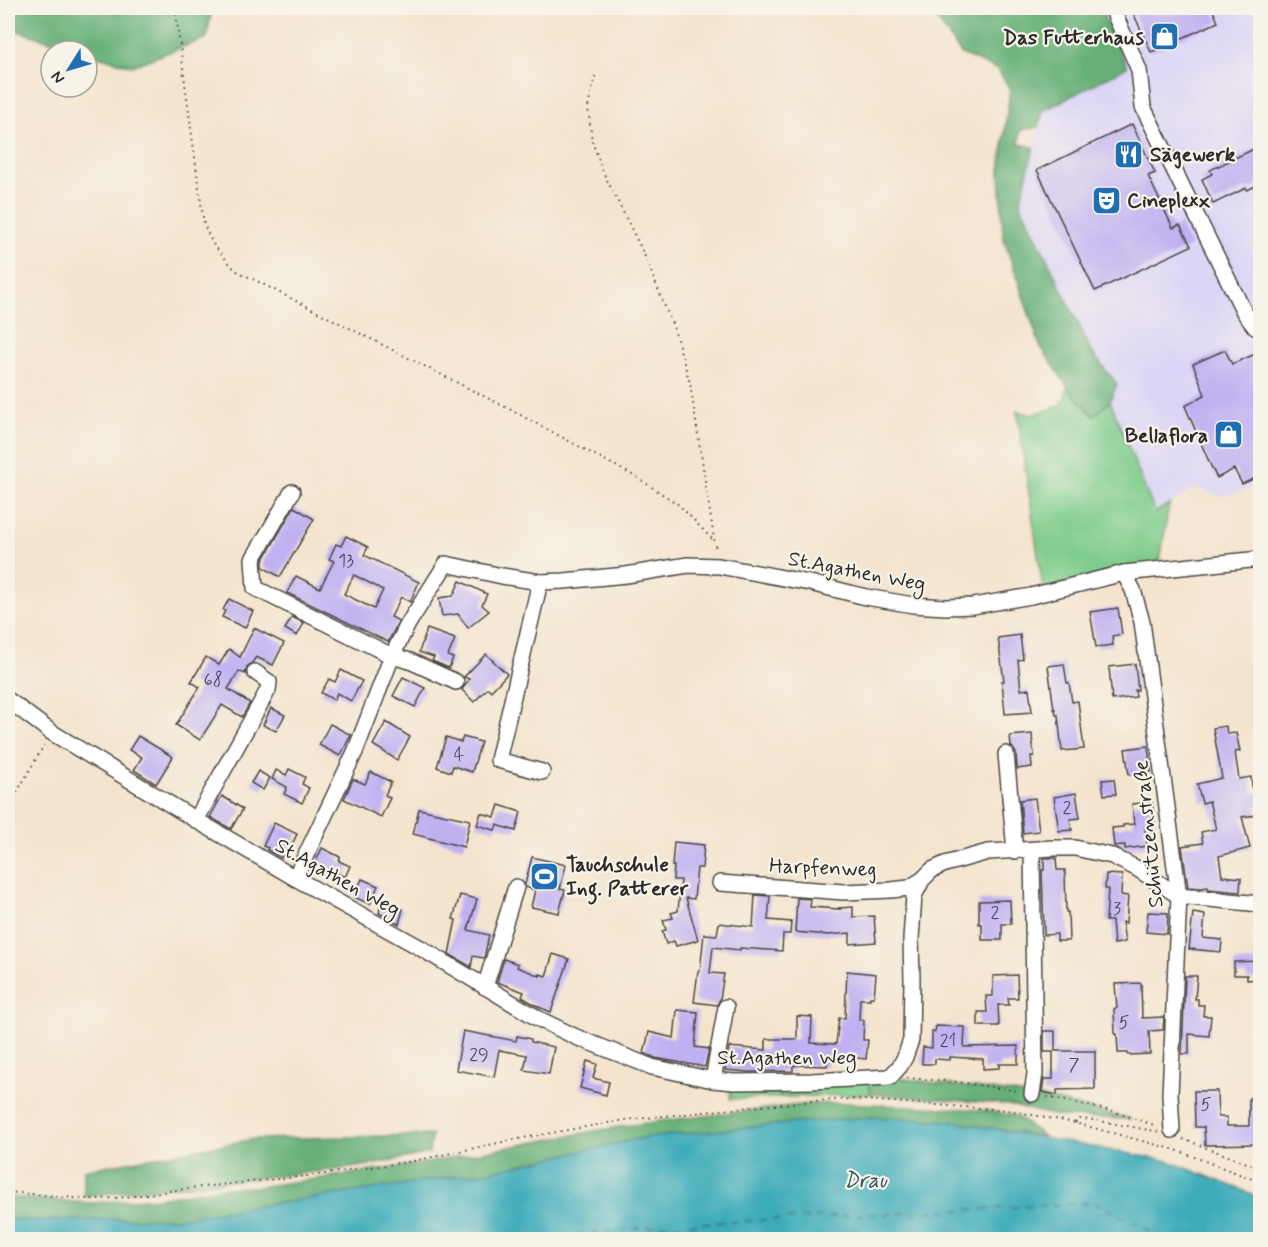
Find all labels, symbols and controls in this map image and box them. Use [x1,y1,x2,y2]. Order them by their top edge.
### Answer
shop icon: Das Futterhaus [1149,21,1181,53]
place label: Das Futterhaus [1003,24,1145,52]
north arrow [39,39,99,99]
text: N [47,67,70,88]
restaurant icon: Sägewerk [1113,138,1145,170]
place label: Sägewerk [1150,141,1236,169]
theatre icon: Cineplexx [1090,184,1122,216]
place label: Cineplexx [1127,187,1211,215]
shop icon: Bellaflora [1213,419,1245,451]
place label: Bellaflora [1125,422,1208,450]
street label: St.Agathen Weg [786,545,928,600]
house number: 13 [338,549,354,573]
house number: 68 [203,668,223,692]
house number: 4 [454,743,464,767]
street label: Schützenstraße [1127,759,1171,909]
house number: 2 [1063,796,1072,820]
street label: St.Agathen Weg [269,832,405,925]
place label: Tauchschule Ing. Patterer [566,851,690,905]
street label: Harpfenweg [769,852,877,884]
sports icon: Tauchschule Ing. Patterer [529,860,561,892]
house number: 3 [1113,897,1121,921]
house number: 2 [991,901,1000,925]
house number: 5 [1119,1011,1130,1035]
house number: 21 [940,1029,956,1053]
house number: 29 [469,1043,489,1067]
street label: St.Agathen Weg [717,1044,857,1073]
house number: 7 [1069,1053,1080,1077]
house number: 5 [1201,1093,1212,1117]
water label: Drau [843,1167,888,1195]

